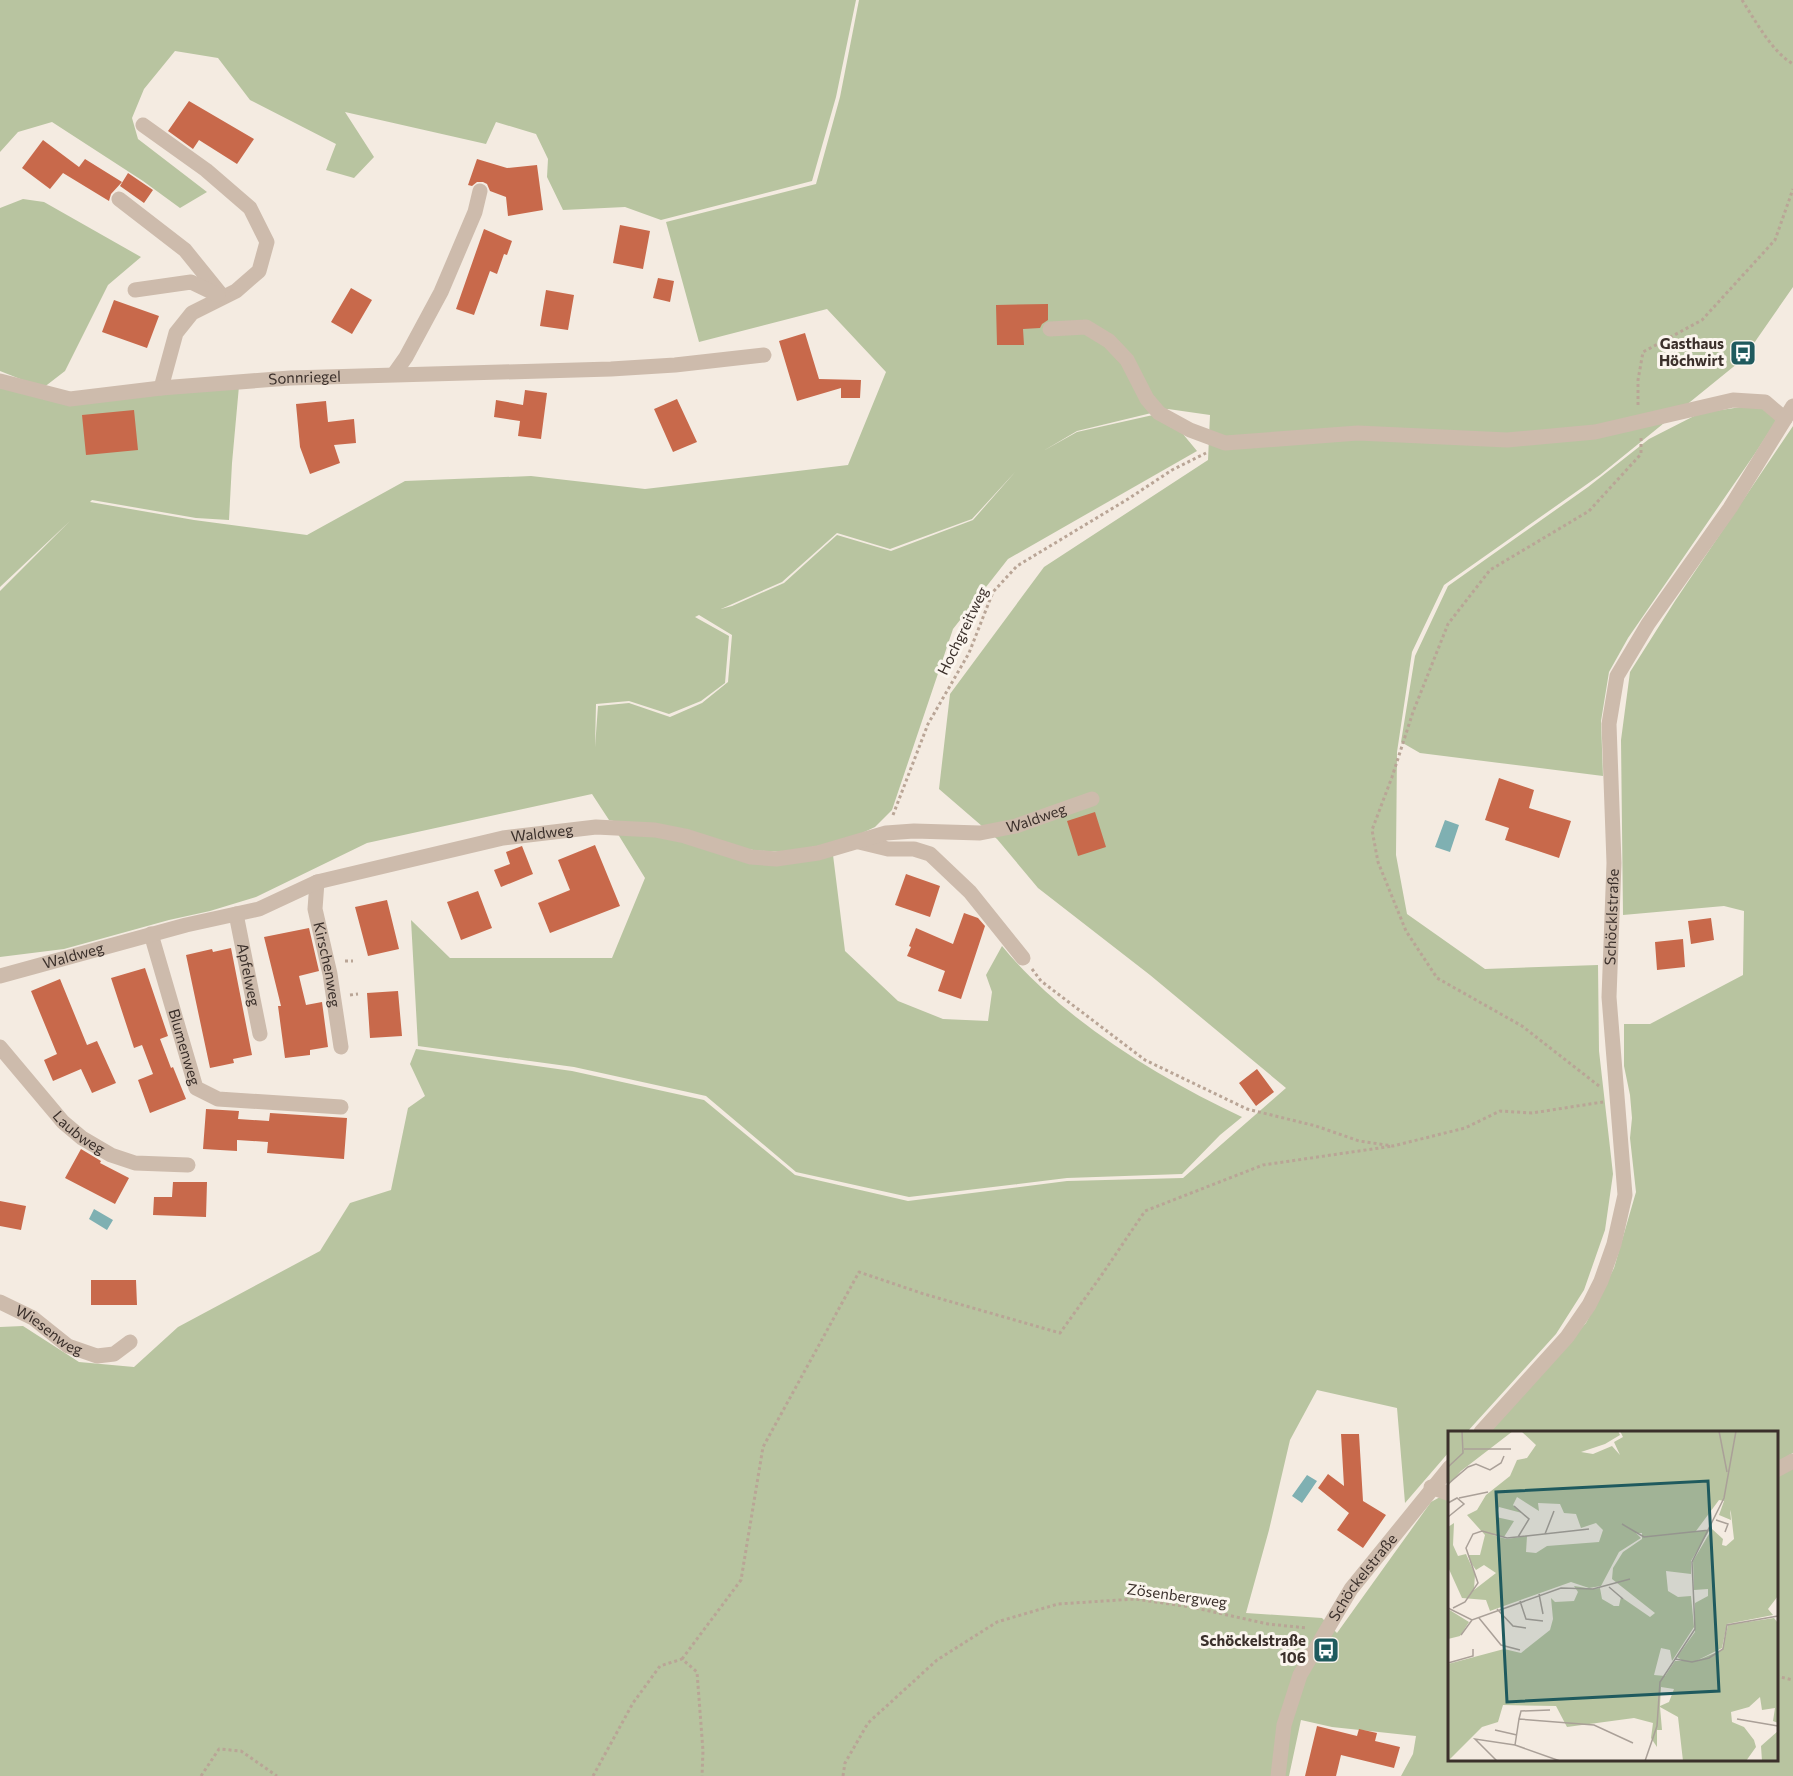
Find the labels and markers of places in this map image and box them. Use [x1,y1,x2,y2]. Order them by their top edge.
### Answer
place label: Gasthaus Höchwirt [1659,334,1724,369]
bus stop icon: Gasthaus Höchwirt [1728,338,1758,368]
place label: Schöckelstraße 106 [1200,1631,1306,1666]
bus stop icon: Schöckelstraße 106 [1311,1635,1341,1665]

